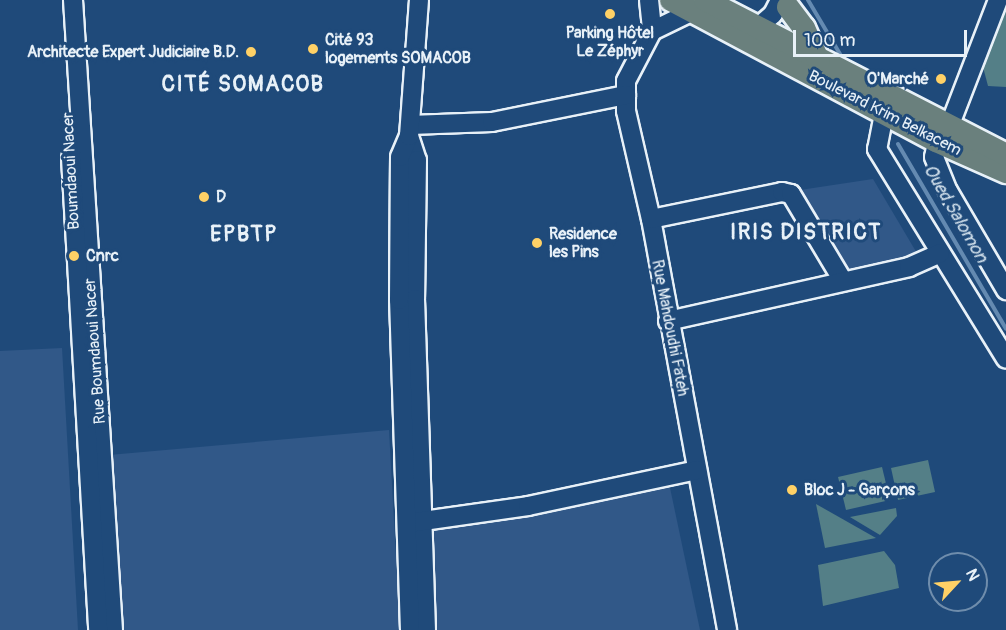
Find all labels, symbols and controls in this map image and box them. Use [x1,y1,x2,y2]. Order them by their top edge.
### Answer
marker: Parking Hôtel Le Zéphyr [603,7,617,21]
scale bar [796,18,970,56]
place label: Parking Hôtel Le Zéphyr [566,23,654,61]
text: 100 m [804,29,856,52]
place label: Cité 93 logements SOMACOB [325,30,471,68]
place label: Architecte Expert Judiciaire B.D. [27,42,239,62]
marker: Cité 93 logements SOMACOB [306,42,320,56]
marker: Architecte Expert Judiciaire B.D. [244,45,258,59]
street label: Boulevard Krim Belkacem [805,66,965,160]
place label: O'Marché [867,69,929,89]
district label: CITÉ SOMACOB [161,72,325,98]
marker: O'Marché [934,72,948,86]
street label: Boumdaoui Nacer [58,112,84,230]
water label: Oued Salomon [918,161,992,267]
place label: D [216,187,226,207]
marker: D [197,190,211,204]
district label: IRIS DISTRICT [730,220,882,246]
district label: EPBTP [210,222,278,248]
place label: Residence les Pins [549,224,617,262]
marker: Residence les Pins [530,236,544,250]
place label: Cnrc [86,246,119,266]
marker: Cnrc [67,249,81,263]
street label: Rue Mahdoudhi Fateh [647,258,693,398]
street label: Rue Boumdaoui Nacer [80,277,110,425]
place label: Bloc J - Garçons [804,480,915,500]
marker: Bloc J - Garçons [785,483,799,497]
north arrow [928,552,988,612]
text: N [961,566,984,584]

